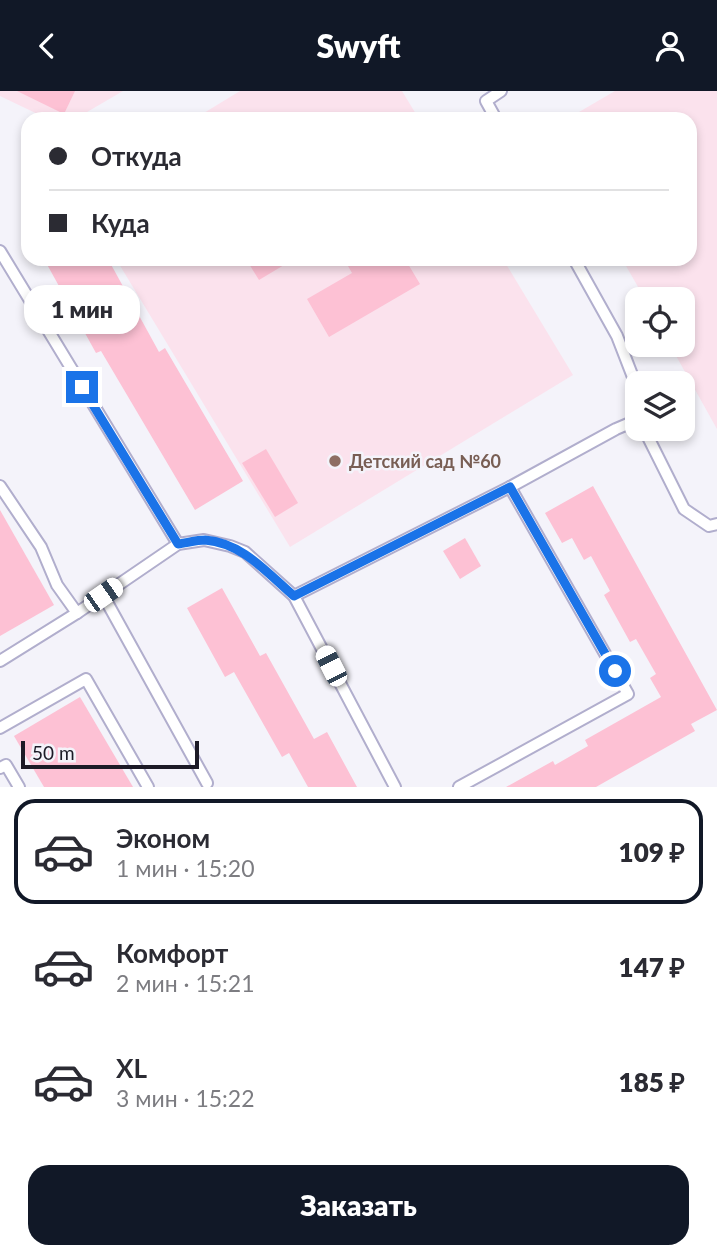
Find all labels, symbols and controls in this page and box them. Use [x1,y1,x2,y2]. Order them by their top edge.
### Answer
text: Swyft [317,26,400,65]
icon: back [28,27,66,65]
icon: person [651,27,689,65]
text: Откуда [91,140,182,172]
text: Куда [91,207,150,239]
callout: 1 мин [24,285,140,335]
map controls [625,287,695,441]
button: locate [625,287,695,357]
text: 1 мин [51,295,113,323]
route end [66,371,98,403]
button: layers [625,371,695,441]
place label: Детский сад №60 [349,450,501,472]
marker: Детский сад №60 [327,453,343,469]
car [80,574,127,616]
car [313,643,350,689]
route start [599,655,631,687]
scale bar [21,737,200,769]
text: 50 m [32,741,75,764]
icon: car [32,820,95,883]
text: Эконом [116,822,210,854]
text: 109 ₽ [619,836,685,868]
text: 1 мин · 15:20 [116,854,255,882]
icon: car [32,935,95,998]
text: Комфорт [116,937,228,969]
text: 147 ₽ [619,951,685,983]
text: 2 мин · 15:21 [116,969,255,997]
icon: car [32,1050,95,1113]
text: XL [116,1052,147,1084]
text: 185 ₽ [619,1066,685,1098]
text: 3 мин · 15:22 [116,1084,255,1112]
button: Заказать [28,1165,689,1245]

